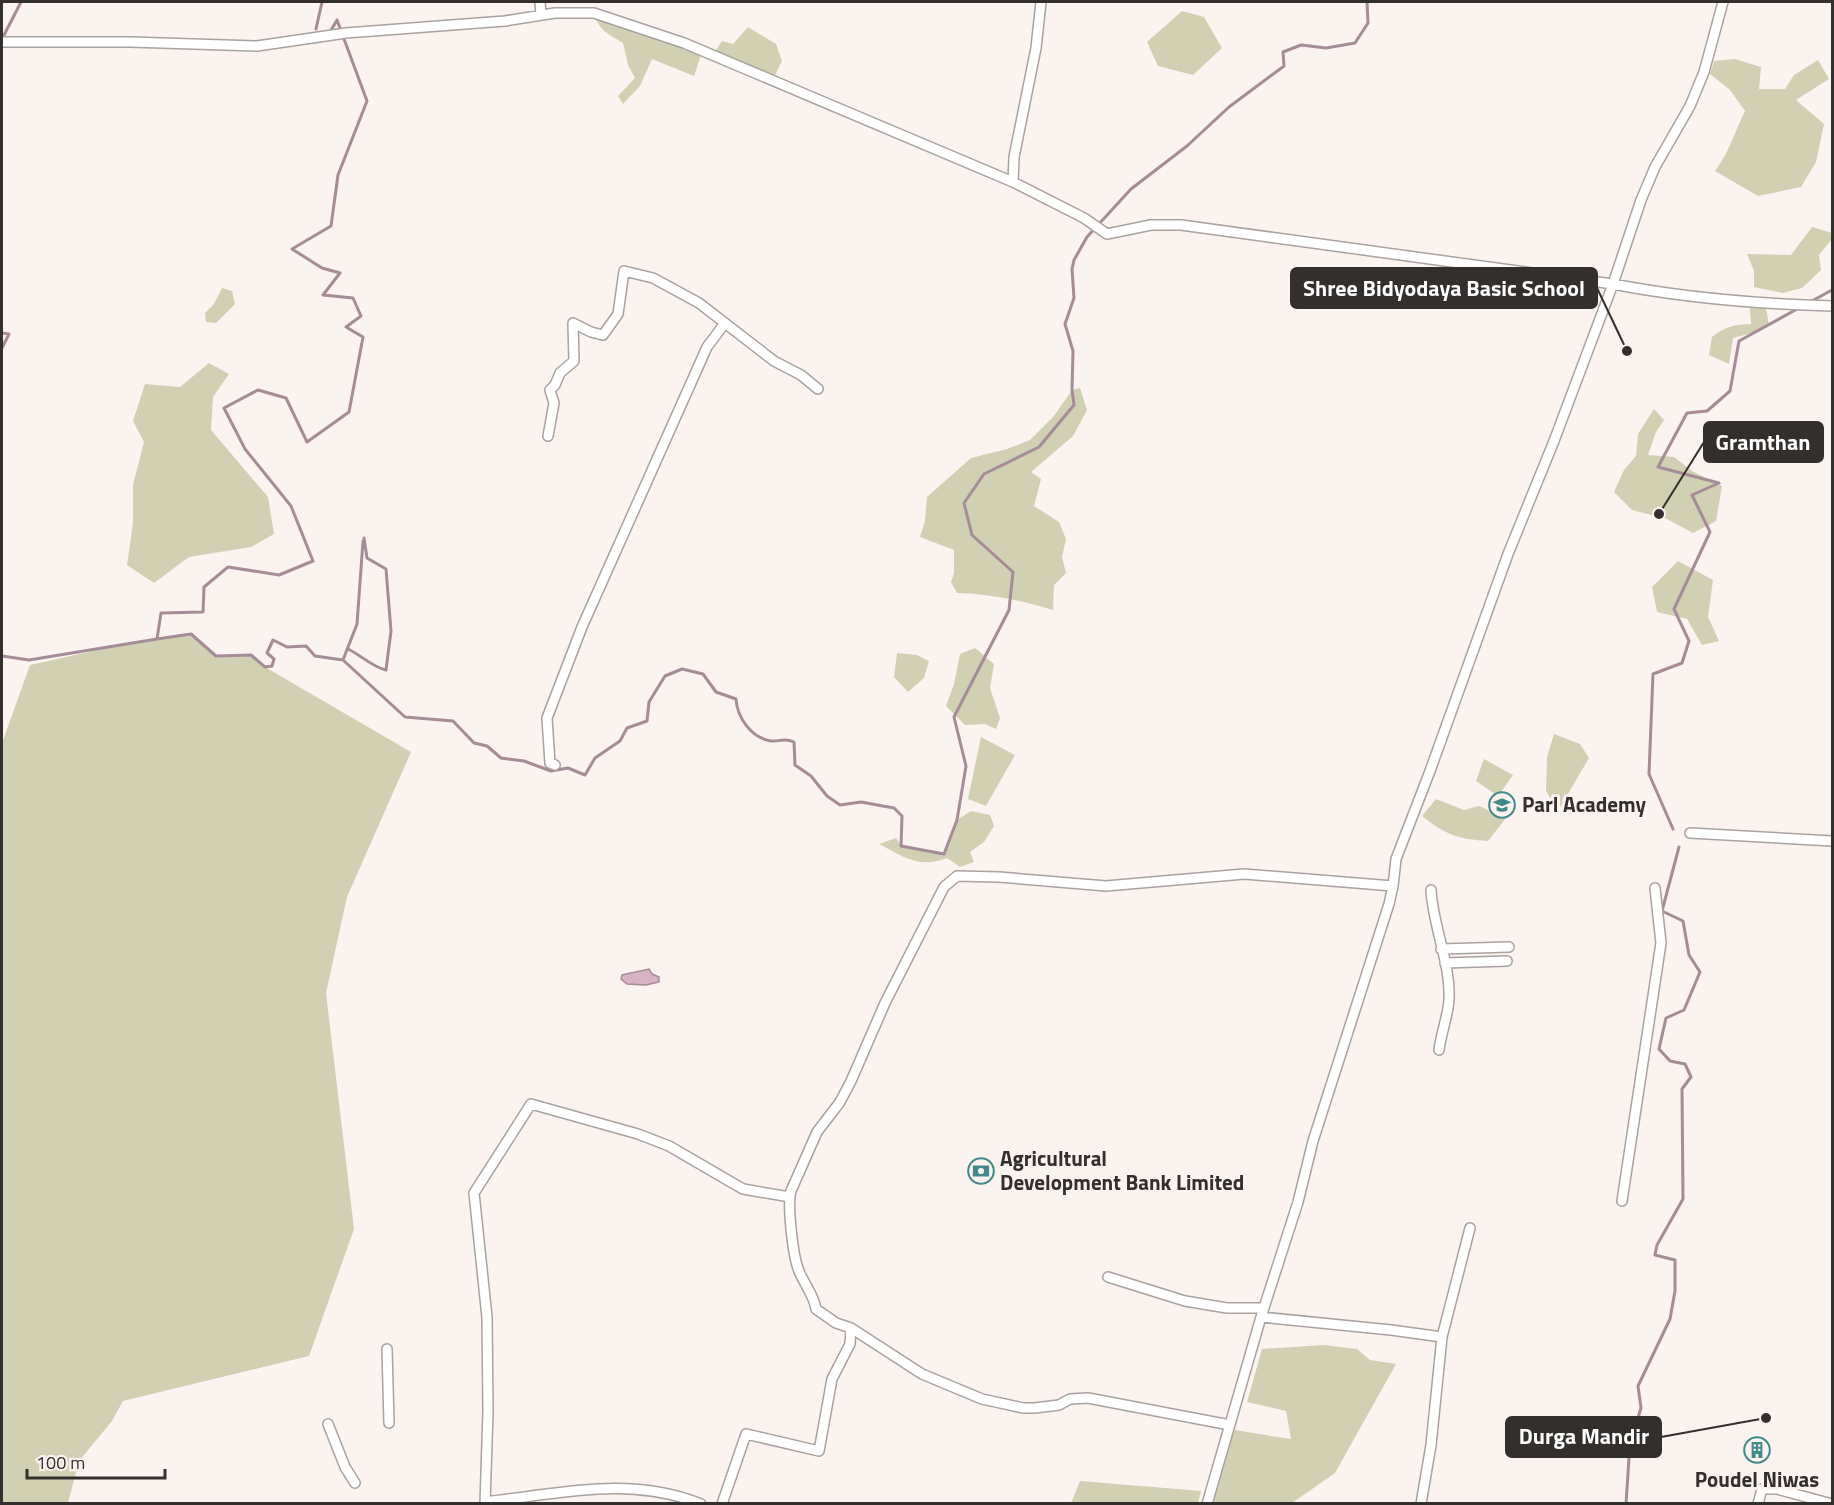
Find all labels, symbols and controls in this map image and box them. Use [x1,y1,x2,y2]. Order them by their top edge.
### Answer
callout: Shree Bidyodaya Basic School [1291,268,1597,308]
text: Shree Bidyodaya Basic School [1303,271,1585,305]
callout: Gramthan [1704,422,1823,462]
text: Gramthan [1716,425,1810,459]
place label: Parl Academy [1522,788,1646,820]
school or university icon: Parl Academy [1487,790,1517,820]
place label: Agricultural Development Bank Limited [1000,1142,1244,1198]
bank icon: Agricultural Development Bank Limited [966,1156,996,1186]
callout: Durga Mandir [1506,1417,1661,1457]
text: Durga Mandir [1519,1419,1649,1453]
building icon: Poudel Niwas [1742,1435,1772,1465]
scale bar [27,1442,165,1480]
text: 100 m [36,1449,85,1476]
place label: Poudel Niwas [1695,1463,1819,1495]

